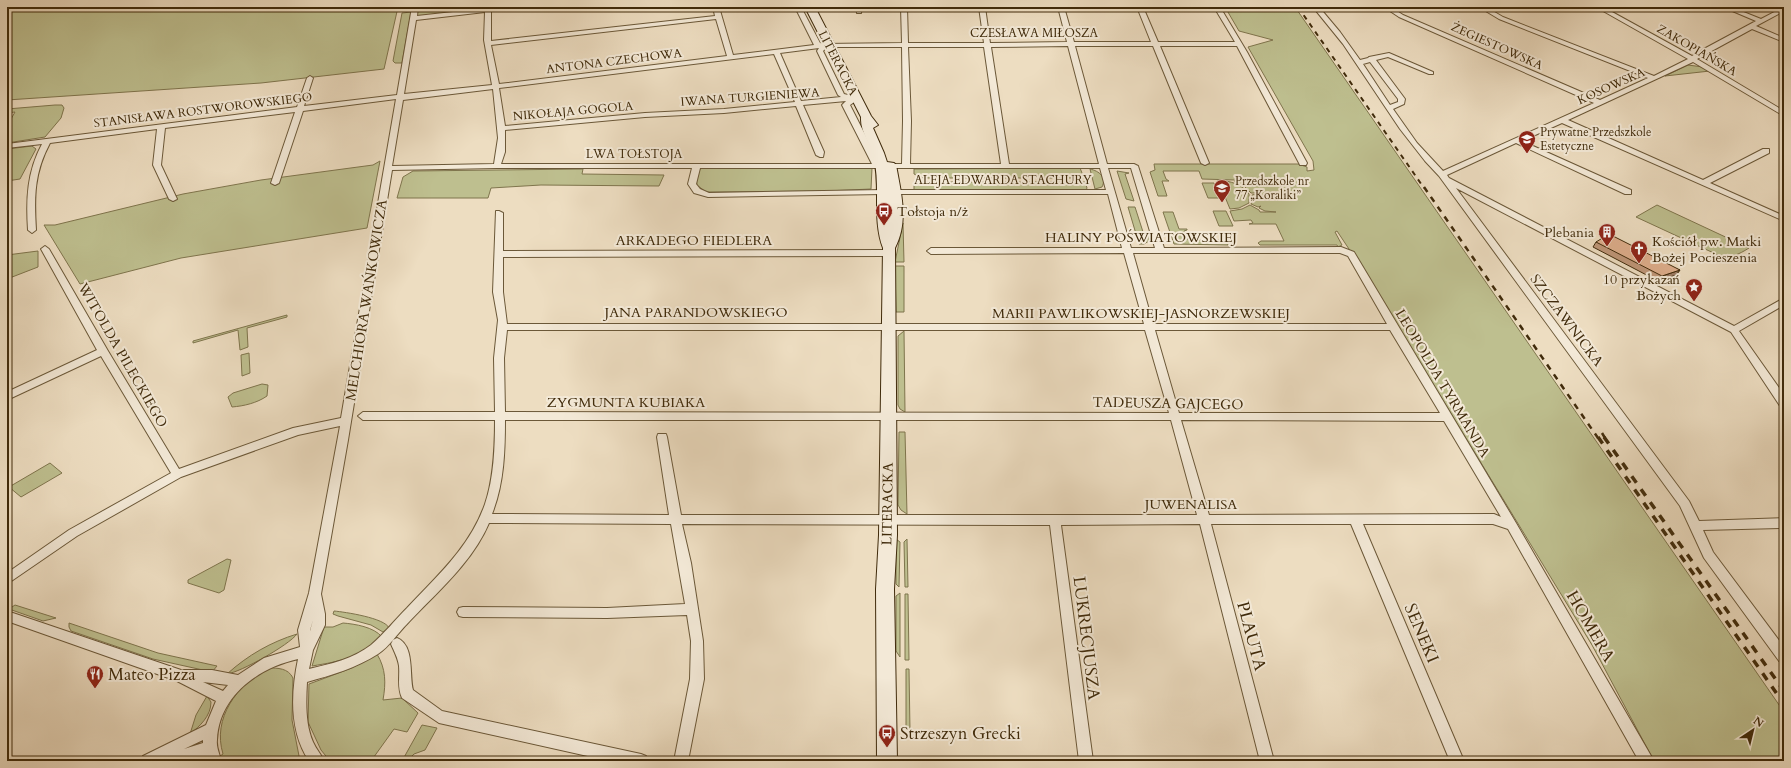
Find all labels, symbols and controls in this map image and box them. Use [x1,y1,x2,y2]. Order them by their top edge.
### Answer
street label: ŻEGIESTOWSKA [1449,18,1546,74]
street label: ZAKOPIAŃSKA [1654,20,1741,80]
street label: CZESŁAWA MIŁOSZA [970,25,1099,41]
street label: LITERACKA [815,28,861,99]
street label: ANTONA CZECHOWA [545,45,683,77]
street label: KOSOWSKA [1575,64,1648,108]
street label: IWANA TURGIENIEWA [680,84,821,110]
street label: STANISŁAWA ROSTWOROWSKIEGO [93,89,313,131]
street label: NIKOŁAJA GOGOLA [512,98,634,124]
place label: Prywatne Przedszkole Estetyczne [1540,124,1651,154]
school or university icon: Prywatne Przedszkole Estetyczne [1517,129,1537,154]
street label: LWA TOŁSTOJA [586,146,683,162]
street label: ALEJA EDWARDA STACHURY [914,172,1092,188]
place label: Przedszkole nr 77 „Koraliki” [1235,173,1309,203]
school or university icon: Przedszkole nr 77 „Koraliki” [1212,178,1232,203]
street label: MELCHIORA WAŃKOWICZA [341,198,392,402]
bus stop icon: Tołstoja n/ż [874,201,894,226]
place label: Tołstoja n/ż [897,202,969,221]
building icon: Plebania [1597,222,1617,247]
place label: Plebania [1544,223,1594,242]
street label: HALINY POŚWIATOWSKIEJ [1045,228,1237,247]
street label: ARKADEGO FIEDLERA [616,231,772,250]
place label: Kościół pw. Matki Bożej Pocieszenia [1652,232,1761,267]
church icon: Kościół pw. Matki Bożej Pocieszenia [1629,239,1649,264]
street label: SZCZAWNICKA [1526,270,1608,370]
place label: 10 przykazań Bożych [1603,270,1681,305]
place icon: 10 przykazań Bożych [1684,277,1704,302]
street label: WITOLDA PILECKIEGO [73,279,172,431]
street label: JANA PARANDOWSKIEGO [602,303,788,322]
street label: MARII PAWLIKOWSKIEJ-JASNORZEWSKIEJ [992,304,1290,323]
street label: LEOPOLDA TYRMANDA [1391,306,1495,461]
street label: ZYGMUNTA KUBIAKA [547,393,705,412]
street label: TADEUSZA GAJCEGO [1092,393,1243,414]
street label: LITERACKA [877,462,898,546]
street label: JUWENALISA [1143,495,1237,514]
street label: LUKRECJUSZA [1068,575,1106,702]
street label: HOMERA [1561,586,1621,667]
street label: PLAUTA [1231,599,1272,674]
street label: SENEKI [1399,600,1444,667]
place label: Mateo Pizza [108,663,196,686]
restaurant icon: Mateo Pizza [85,664,105,689]
north arrow [1733,710,1773,750]
text: N [1750,713,1767,731]
place label: Strzeszyn Grecki [900,722,1021,745]
bus stop icon: Strzeszyn Grecki [877,723,897,748]

